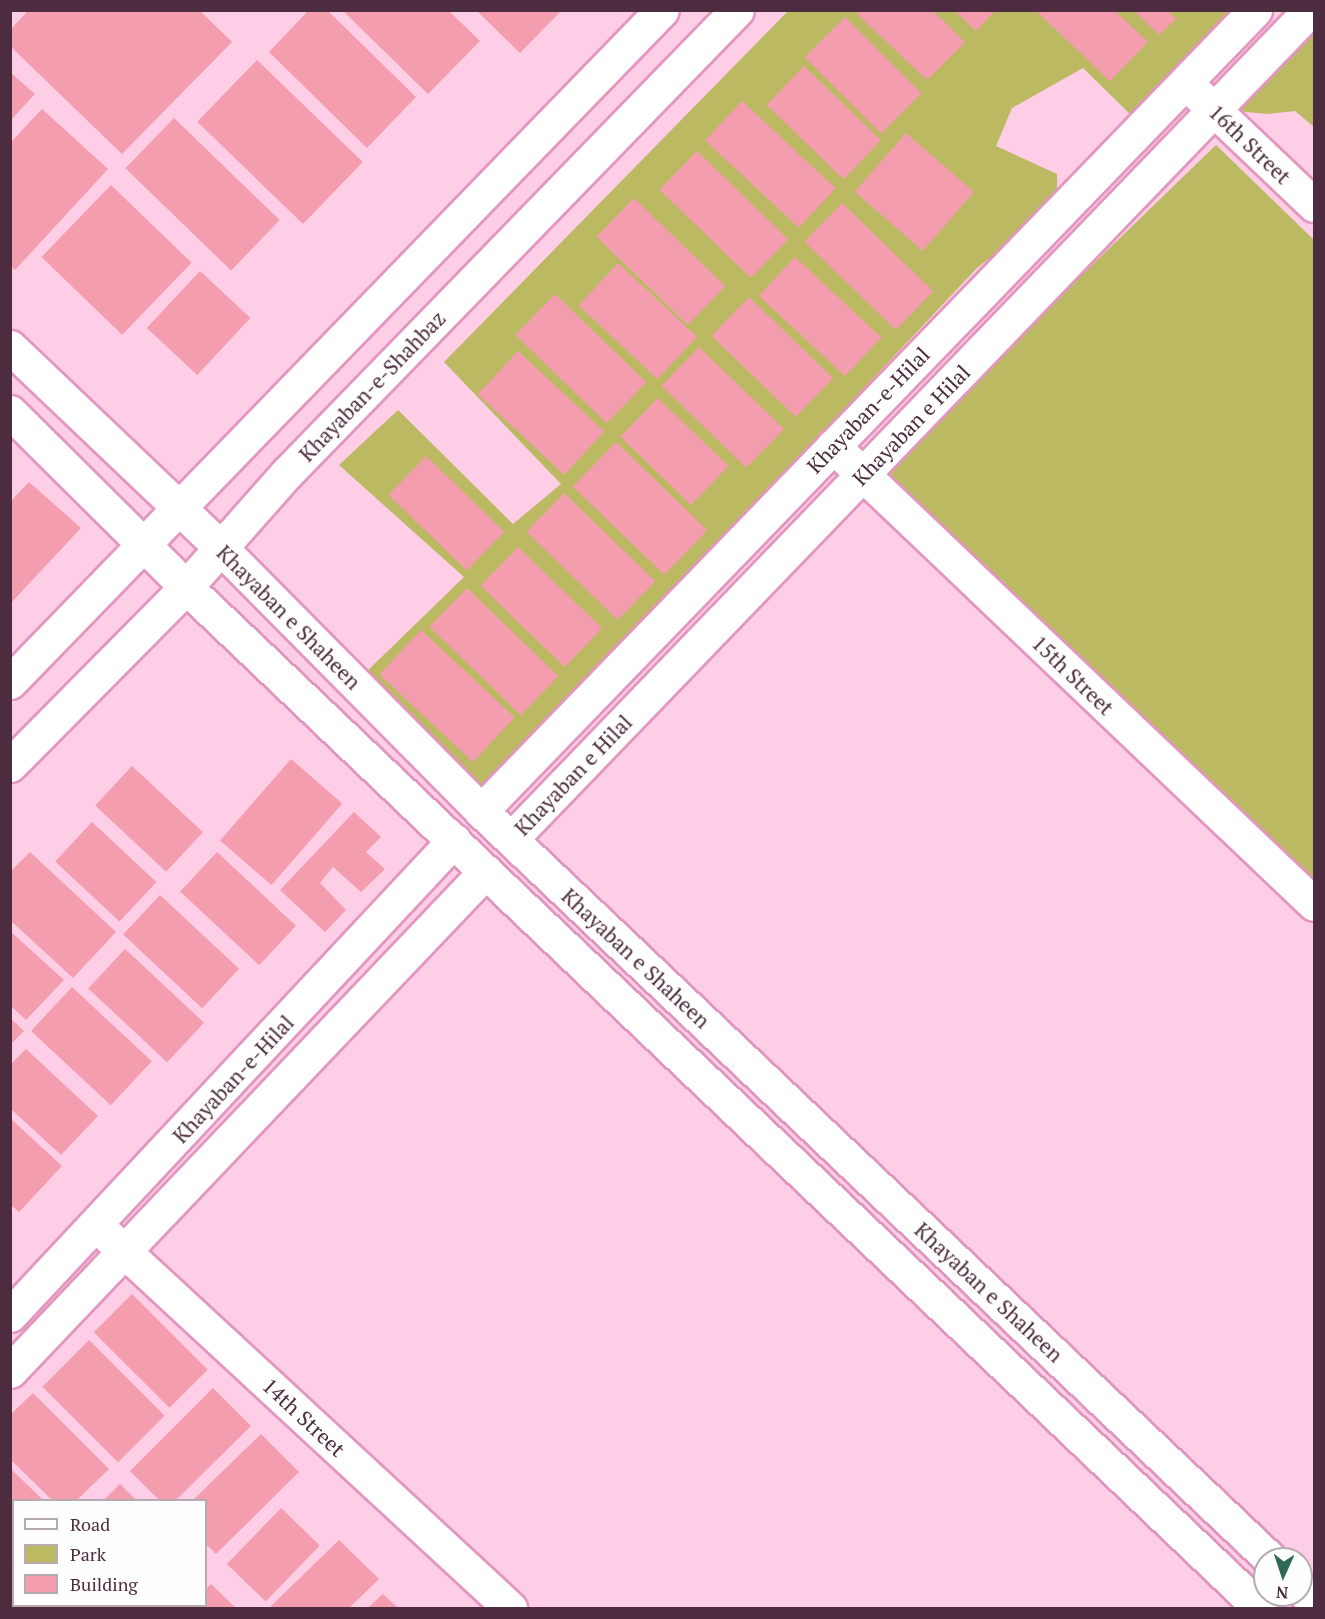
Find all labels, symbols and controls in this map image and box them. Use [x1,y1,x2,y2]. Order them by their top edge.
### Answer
street label: 16th Street [1204,99,1296,189]
street label: Khayaban-e-Shahbaz [294,306,450,466]
street label: Khayaban-e-Hilal [801,342,935,478]
street label: Khayaban e Hilal [847,359,975,491]
street label: Khayaban e Shaheen [212,540,366,694]
street label: 15th Street [1027,630,1119,720]
street label: Khayaban e Hilal [509,709,637,841]
street label: Khayaban e Shaheen [557,883,715,1033]
street label: Khayaban-e-Hilal [167,1010,299,1148]
street label: Khayaban e Shaheen [910,1217,1068,1367]
street label: 14th Street [258,1372,350,1462]
legend [12,1499,207,1607]
text: Road [70,1512,110,1536]
text: Park [70,1542,106,1566]
north arrow [1253,1547,1313,1607]
text: Building [70,1572,138,1596]
text: N [1276,1582,1289,1604]

